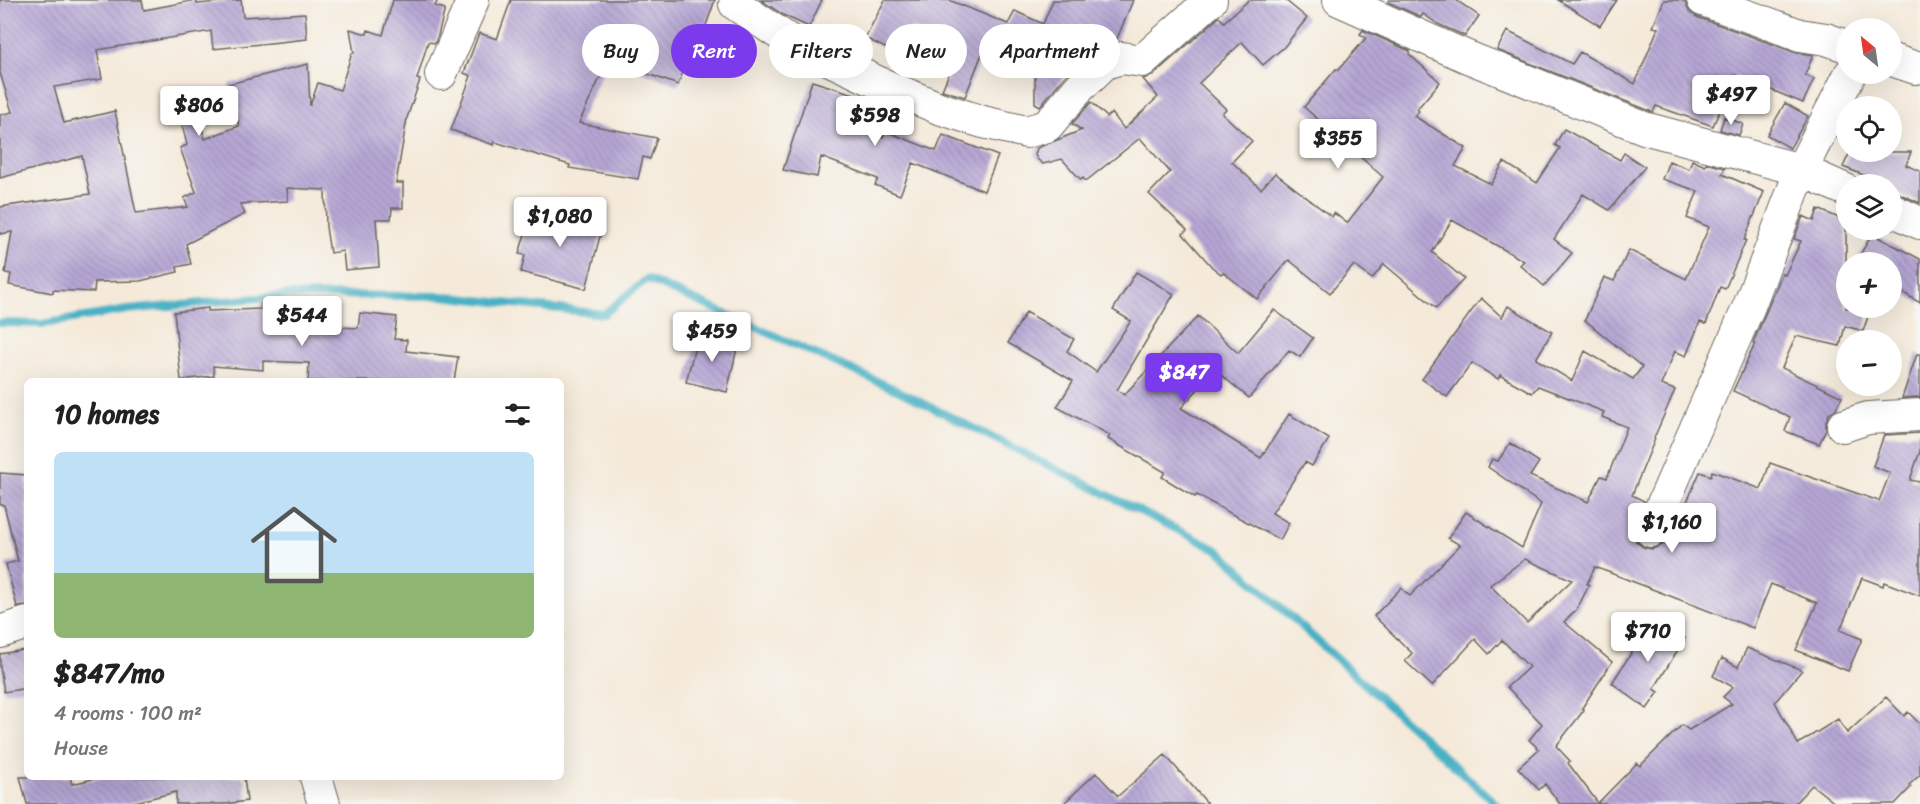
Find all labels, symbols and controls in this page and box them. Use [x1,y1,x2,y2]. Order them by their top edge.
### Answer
north arrow [1836,18,1902,84]
map controls [1836,18,1902,396]
chip: Buy [582,24,659,78]
chip: Rent [671,24,757,78]
chip: Filters [769,24,873,78]
chip: New [885,24,967,78]
chip: Apartment [979,24,1120,78]
pin: $497 [1695,75,1767,126]
text: $497 [1706,77,1756,112]
pin: $806 [163,86,235,137]
text: $806 [174,88,224,123]
pin: $598 [839,96,911,147]
button: locate [1836,96,1902,162]
text: $598 [850,98,900,133]
pin: $355 [1302,119,1374,170]
text: $355 [1314,121,1362,156]
button: layers [1836,174,1902,240]
pin: $1,080 [511,197,609,248]
text: $1,080 [528,199,592,234]
button: + [1836,252,1902,318]
pin: $544 [266,296,338,347]
text: $544 [277,298,327,333]
pin: $459 [676,312,748,363]
text: $459 [687,314,737,349]
button: − [1836,330,1902,396]
pin: $847 [1148,353,1220,404]
text: $847 [1159,355,1209,390]
text: 10 homes [54,391,159,437]
icon: filters [501,398,534,431]
icon: home [240,491,348,599]
pin: $1,160 [1623,503,1721,554]
text: $1,160 [1642,505,1702,540]
pin: $710 [1612,612,1684,663]
text: $710 [1625,614,1671,649]
text: $847/mo [54,650,164,696]
text: 4 rooms · 100 m² [54,696,202,731]
text: House [54,731,108,766]

